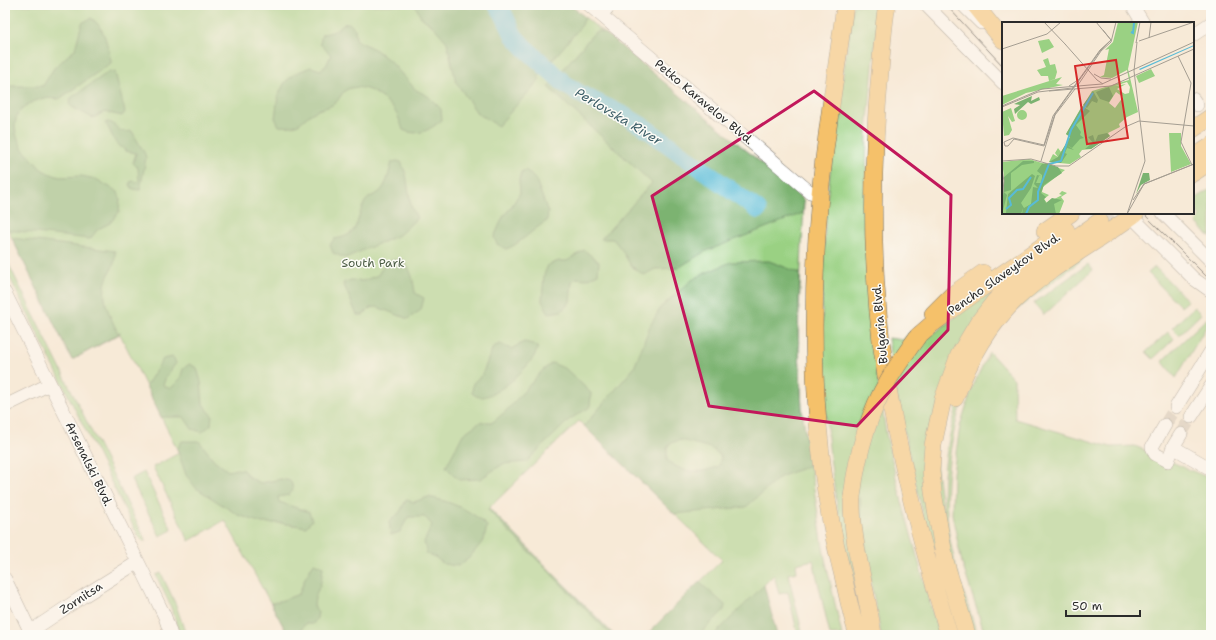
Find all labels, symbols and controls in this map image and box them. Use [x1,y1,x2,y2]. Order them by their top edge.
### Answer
inset map [1002,22,1194,214]
street label: Petko Karavelov Blvd. [651,56,757,148]
water label: Perlovska River [572,84,666,149]
street label: Pencho Slaveykov Blvd. [945,229,1063,319]
park label: South Park [341,255,405,271]
street label: Bulgaria Blvd. [869,284,891,364]
street label: Arsenalski Blvd. [62,419,116,509]
street label: Zornitsa [56,578,106,618]
scale bar [1066,592,1140,618]
text: 50 m [1072,598,1102,614]

